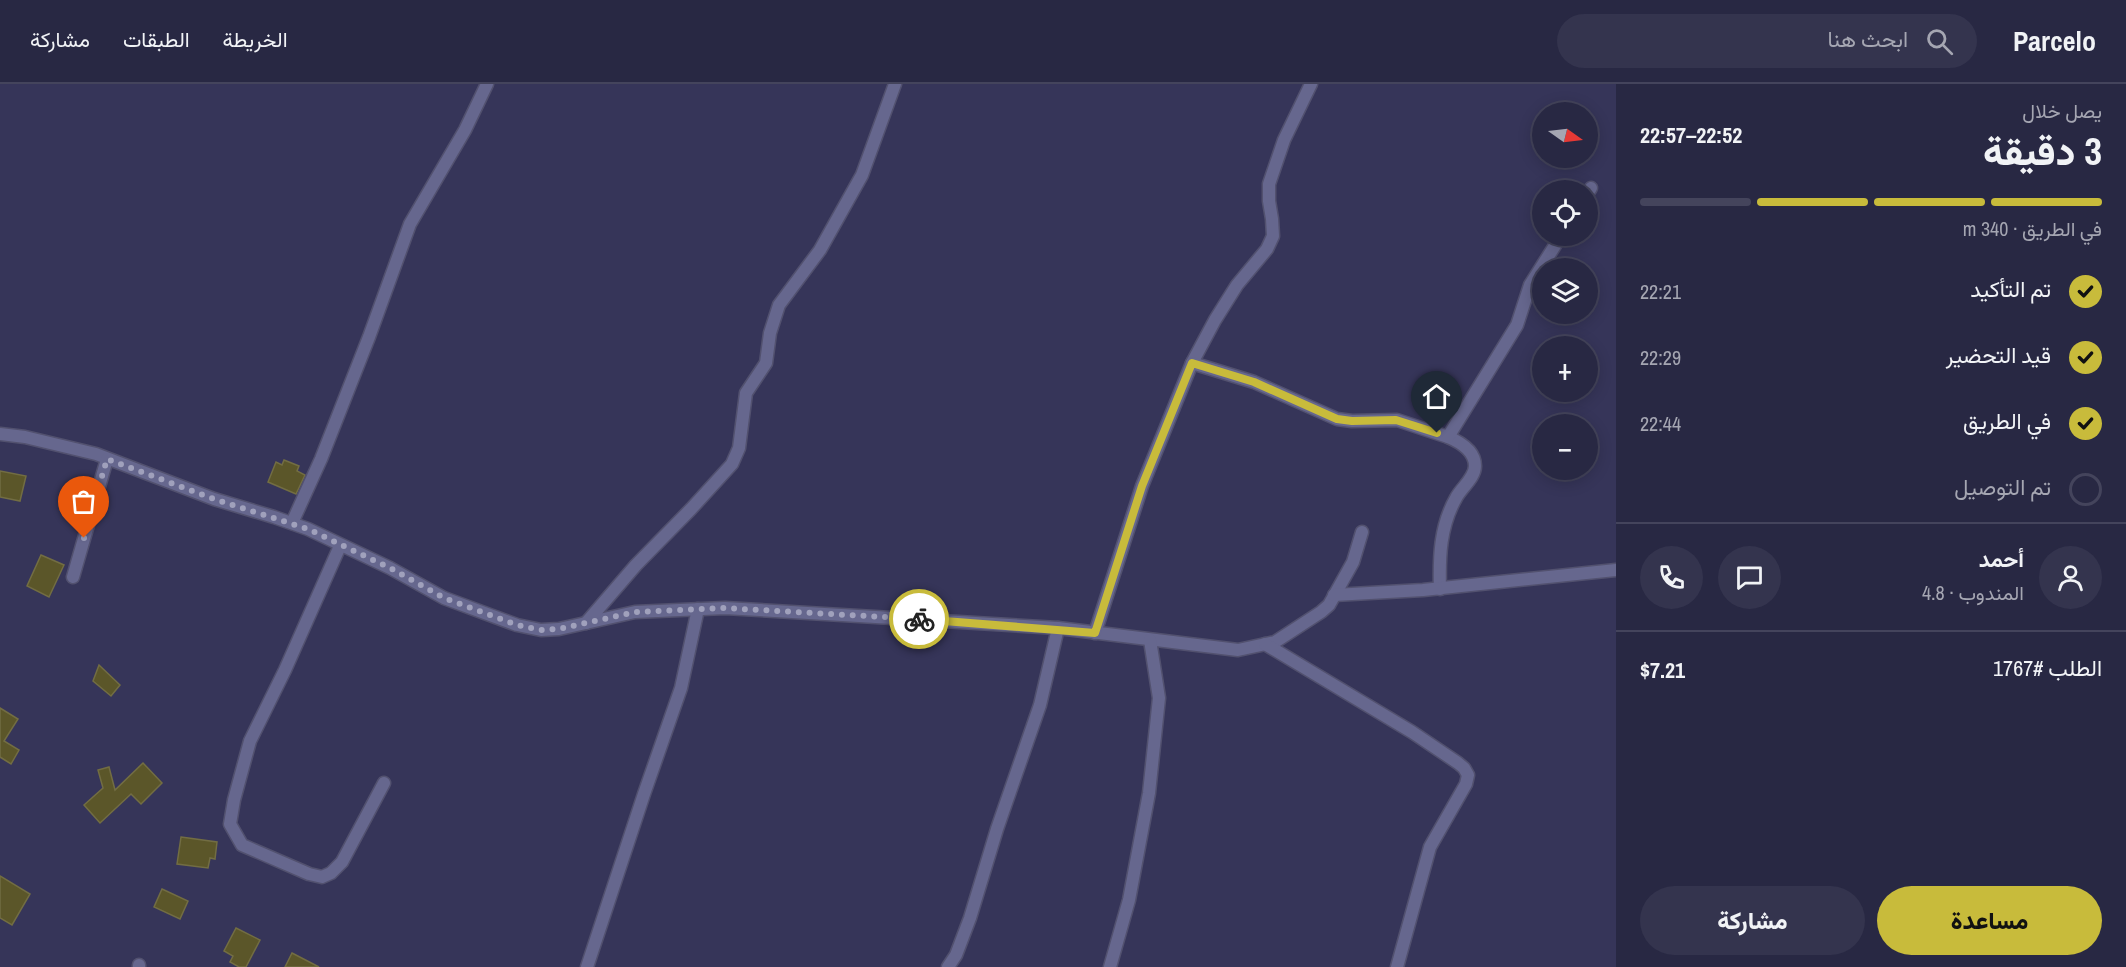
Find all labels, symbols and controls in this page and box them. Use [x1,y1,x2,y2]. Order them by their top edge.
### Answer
search box [1557,14,1977,68]
text: Parcelo [2013,22,2096,60]
text: ابحث هنا [1828,24,1908,54]
text: مشاركة [30,25,90,54]
text: الطبقات [123,25,190,54]
text: الخريطة [223,25,288,54]
icon: search [1923,25,1956,58]
text: يصل خلال [2022,97,2102,124]
north arrow [1532,102,1598,168]
map controls [1532,102,1598,480]
text: 22:52–22:57 [1640,120,1742,150]
text: 3 دقيقة [1983,125,2102,177]
button: locate [1532,180,1598,246]
text: في الطريق · 340 m [1963,215,2102,242]
button: layers [1532,258,1598,324]
text: تم التأكيد [1970,274,2051,304]
icon: check [2069,275,2102,308]
text: 22:21 [1640,278,1681,305]
button: + [1532,336,1598,402]
text: قيد التحضير [1946,340,2051,370]
icon: check [2069,341,2102,374]
text: 22:29 [1640,344,1681,371]
pin [1411,371,1462,433]
icon: home [1420,380,1453,413]
text: في الطريق [1963,406,2051,436]
icon: check [2069,407,2102,440]
text: 22:44 [1640,410,1681,437]
button: − [1532,414,1598,480]
text: تم التوصيل [1954,472,2051,502]
pin [58,476,109,538]
icon: bag [67,485,100,518]
text: أحمد [1979,544,2024,574]
button: phone [1640,546,1703,609]
button: chat [1718,546,1781,609]
button: person [2039,546,2102,609]
text: المندوب · 4.8 [1922,579,2024,606]
courier [889,589,949,649]
icon: bike [903,603,936,636]
text: الطلب #1767 [1993,653,2102,683]
text: $7.21 [1640,655,1685,685]
button: مشاركة [1640,886,1865,955]
button: مساعدة [1877,886,2102,955]

